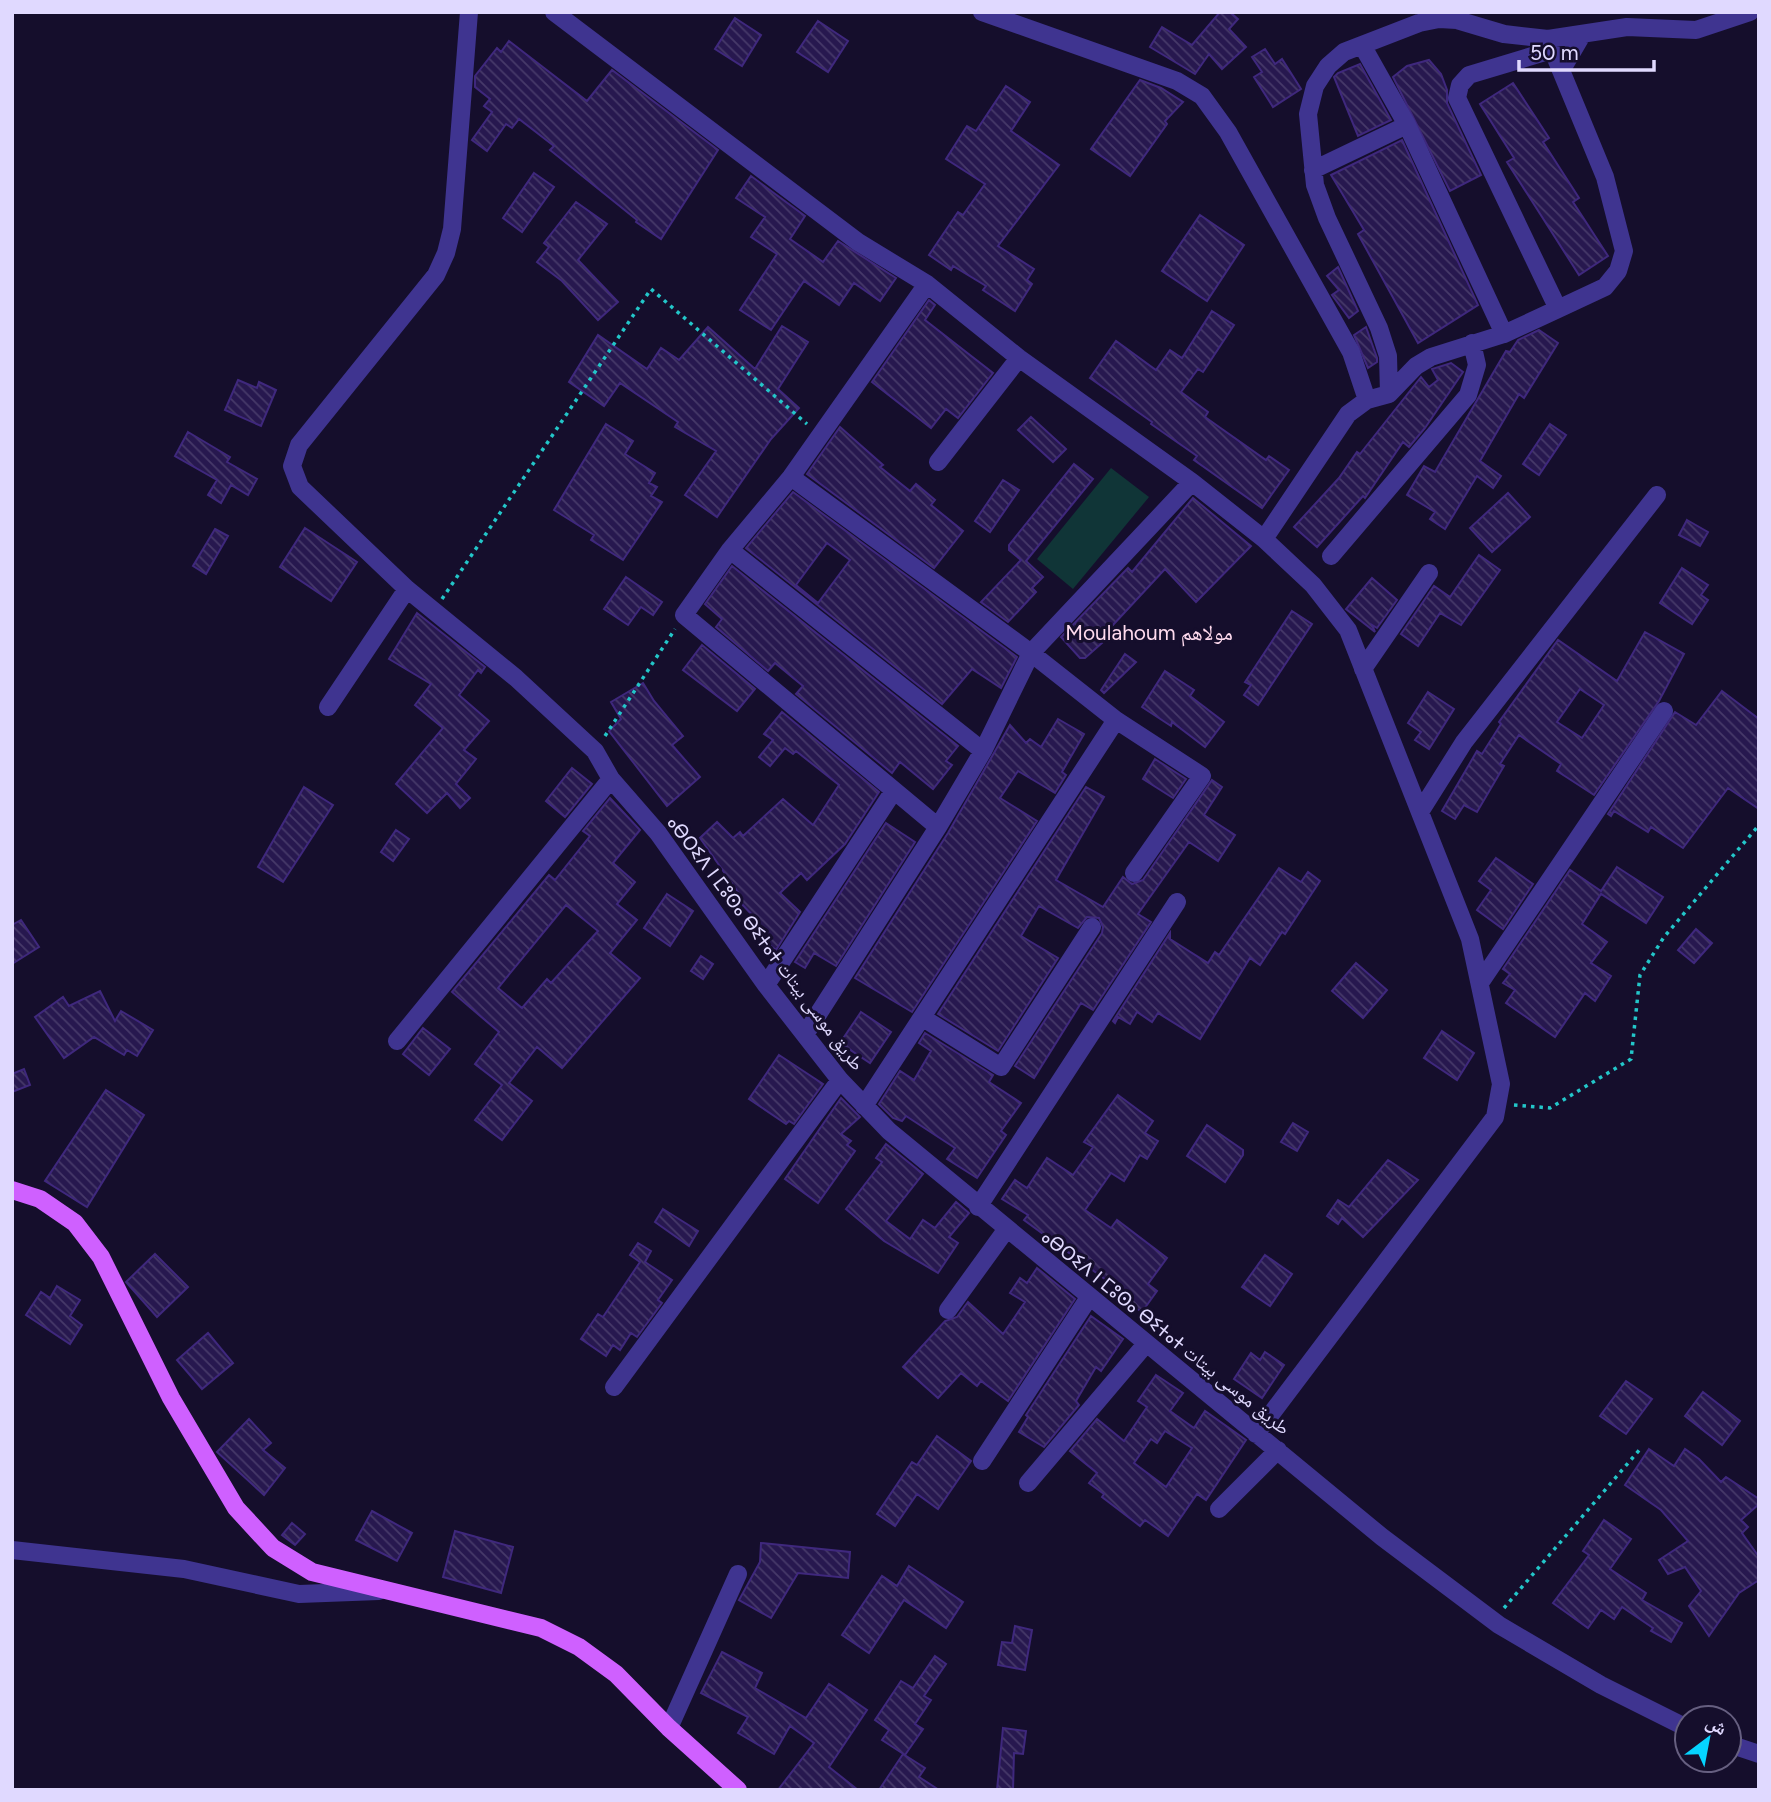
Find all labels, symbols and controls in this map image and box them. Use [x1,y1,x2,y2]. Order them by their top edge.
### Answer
scale bar [1519,28,1654,72]
text: 50 m [1530,40,1579,65]
district label: Moulahoum مولاهم [1065,620,1233,647]
street label: ⴰⴱⵔⵉⴷ ⵏ ⵎⵓⵙⴰ ⴱⵉⵜⴰⵜ طريق موسى بيتات [662,811,869,1075]
street label: ⴰⴱⵔⵉⴷ ⵏ ⵎⵓⵙⴰ ⴱⵉⵜⴰⵜ طريق موسى بيتات [1037,1225,1294,1440]
north arrow [1673,1704,1743,1774]
text: ش [1702,1710,1731,1740]

